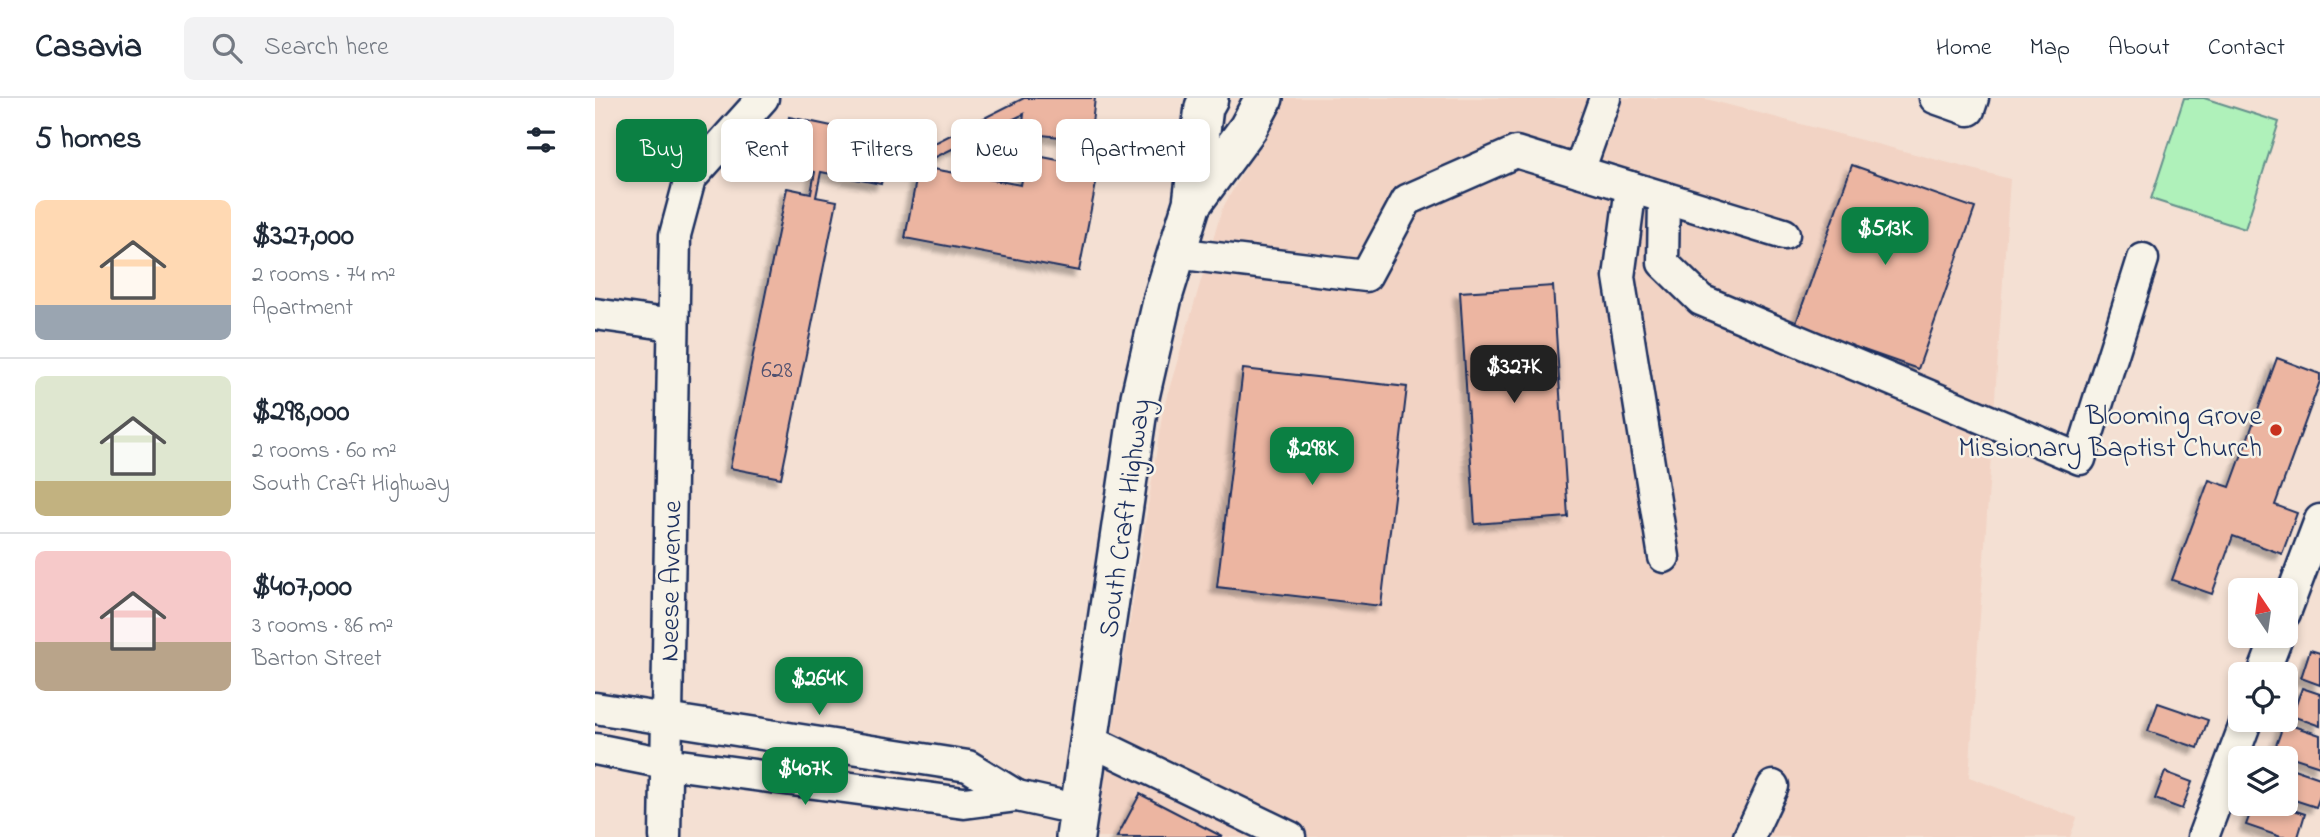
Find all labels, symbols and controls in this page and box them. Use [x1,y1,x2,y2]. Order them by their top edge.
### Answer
search box [184,17,674,80]
text: Casavia [35,24,142,72]
icon: search [208,29,246,67]
text: Search here [264,29,389,67]
text: Home [1936,31,1992,66]
text: Map [2030,31,2070,66]
text: About [2108,31,2170,66]
text: Contact [2208,31,2285,66]
text: 5 homes [35,118,142,162]
chip: Buy [616,119,707,182]
chip: Rent [721,119,813,182]
chip: Filters [827,119,937,182]
chip: New [951,119,1042,182]
chip: Apartment [1056,119,1210,182]
icon: filters [522,121,560,159]
pin: $513K [1836,208,1934,267]
text: $513K [1857,213,1913,246]
text: $327,000 [252,215,354,259]
icon: home [91,228,175,312]
text: 2 rooms · 74 m² [252,259,396,292]
text: Apartment [252,292,353,325]
pin: $327K [1465,345,1563,405]
text: $327K [1486,351,1542,384]
house number: 628 [761,354,793,389]
text: $298,000 [252,391,349,435]
street label: South Craft Highway [1089,396,1164,641]
place label: Blooming Grove Missionary Baptist Church [1958,397,2262,470]
icon: home [91,404,175,488]
marker: Blooming Grove Missionary Baptist Church [2268,422,2284,438]
pin: $298K [1263,428,1361,487]
text: $298K [1286,433,1338,466]
text: 2 rooms · 60 m² [252,435,397,468]
text: South Craft Highway [252,468,450,501]
street label: Neese Avenue [651,500,694,662]
text: $407,000 [252,566,352,610]
north arrow [2228,578,2298,648]
map controls [2228,578,2298,816]
icon: home [91,579,175,663]
text: 3 rooms · 86 m² [252,610,393,643]
text: Barton Street [252,643,382,676]
pin: $264K [770,658,868,717]
button: locate [2228,662,2298,732]
text: $264K [791,663,847,696]
button: layers [2228,746,2298,816]
pin: $407K [756,748,854,807]
text: $407K [778,753,832,786]

